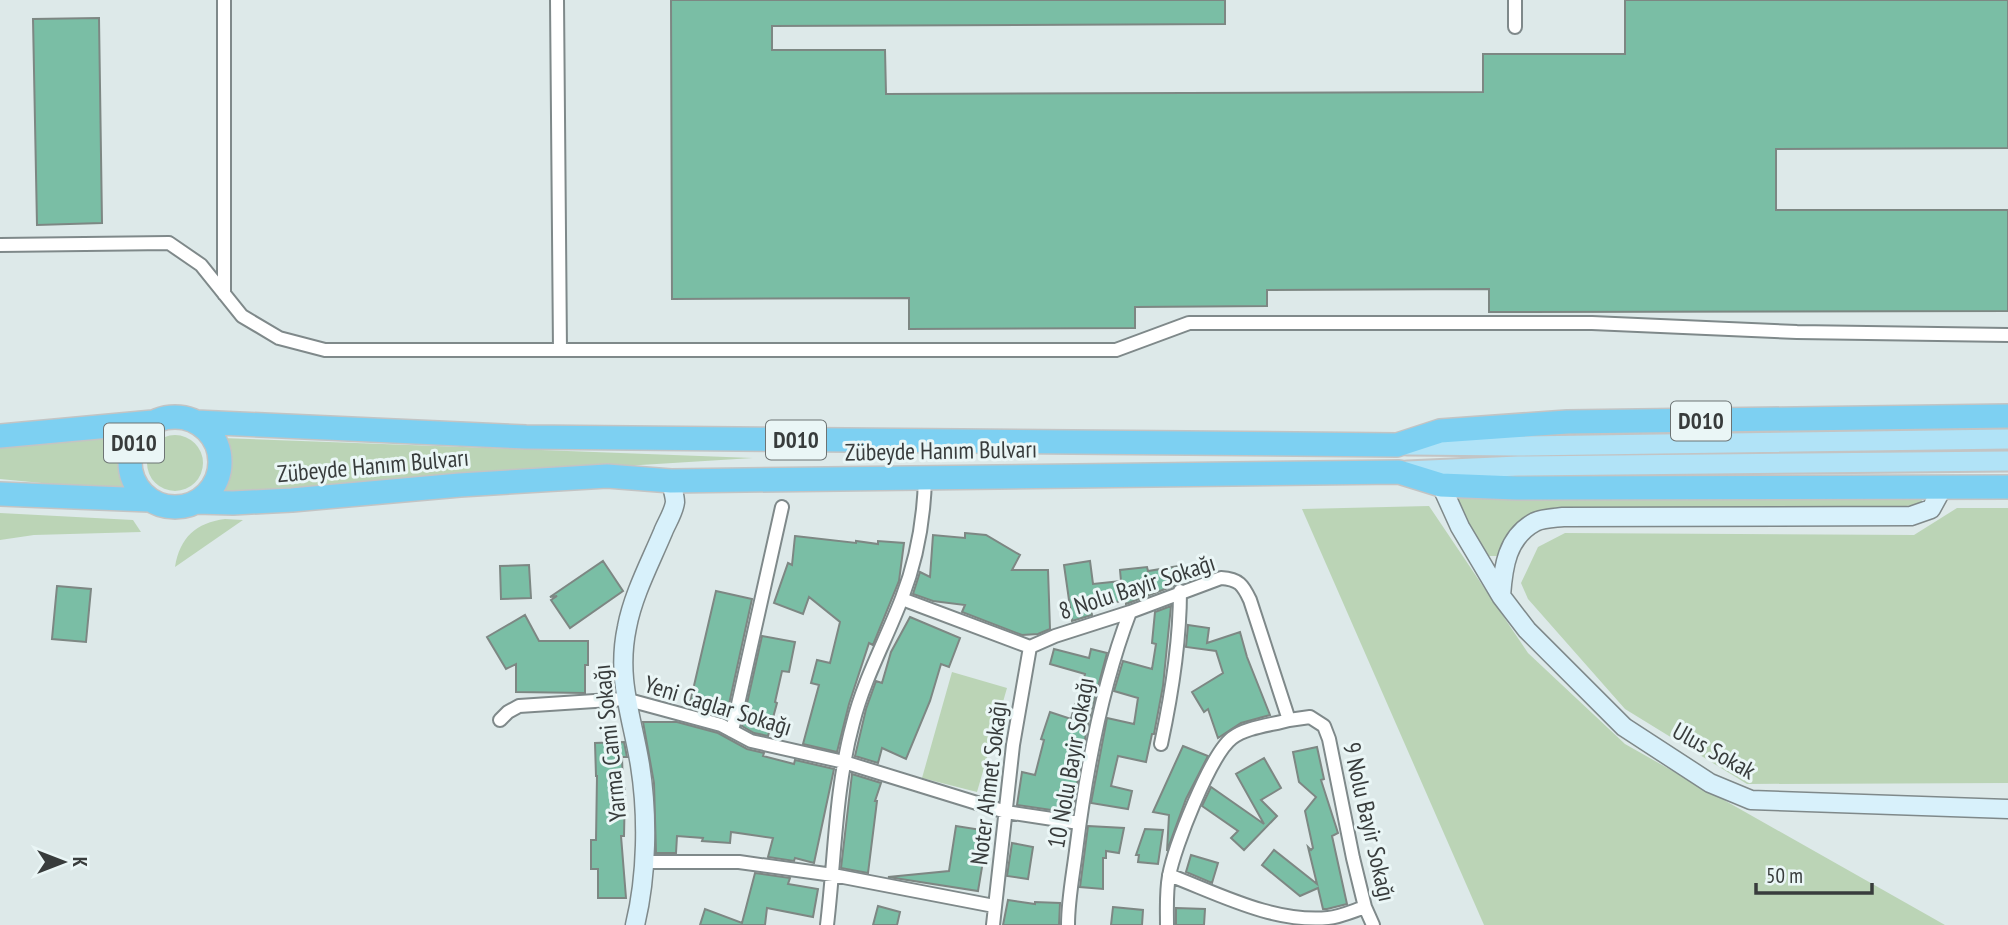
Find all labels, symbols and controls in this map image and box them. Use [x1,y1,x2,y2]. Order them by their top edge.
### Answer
road number: D010 [1671,402,1731,440]
road number: D010 [766,420,826,460]
road number: D010 [104,424,164,462]
street label: Zübeyde Hanım Bulvarı [845,433,1037,468]
street label: Zübeyde Hanım Bulvarı [276,442,470,489]
street label: 8 Nolu Bayir Sokağı [1055,547,1219,626]
street label: Yarma Cami Sokağı [586,663,633,823]
street label: Yeni Caglar Sokağı [641,668,796,743]
street label: 10 Nolu Bayir Sokağı [1040,675,1101,851]
street label: Noter Ahmet Sokağı [963,699,1014,867]
street label: Ulus Sokak [1667,715,1762,786]
street label: 9 Nolu Bayir Sokağı [1336,739,1403,904]
north arrow [28,827,98,897]
scale bar [1756,852,1871,896]
text: K [68,857,92,867]
text: 50 m [1766,862,1803,889]

